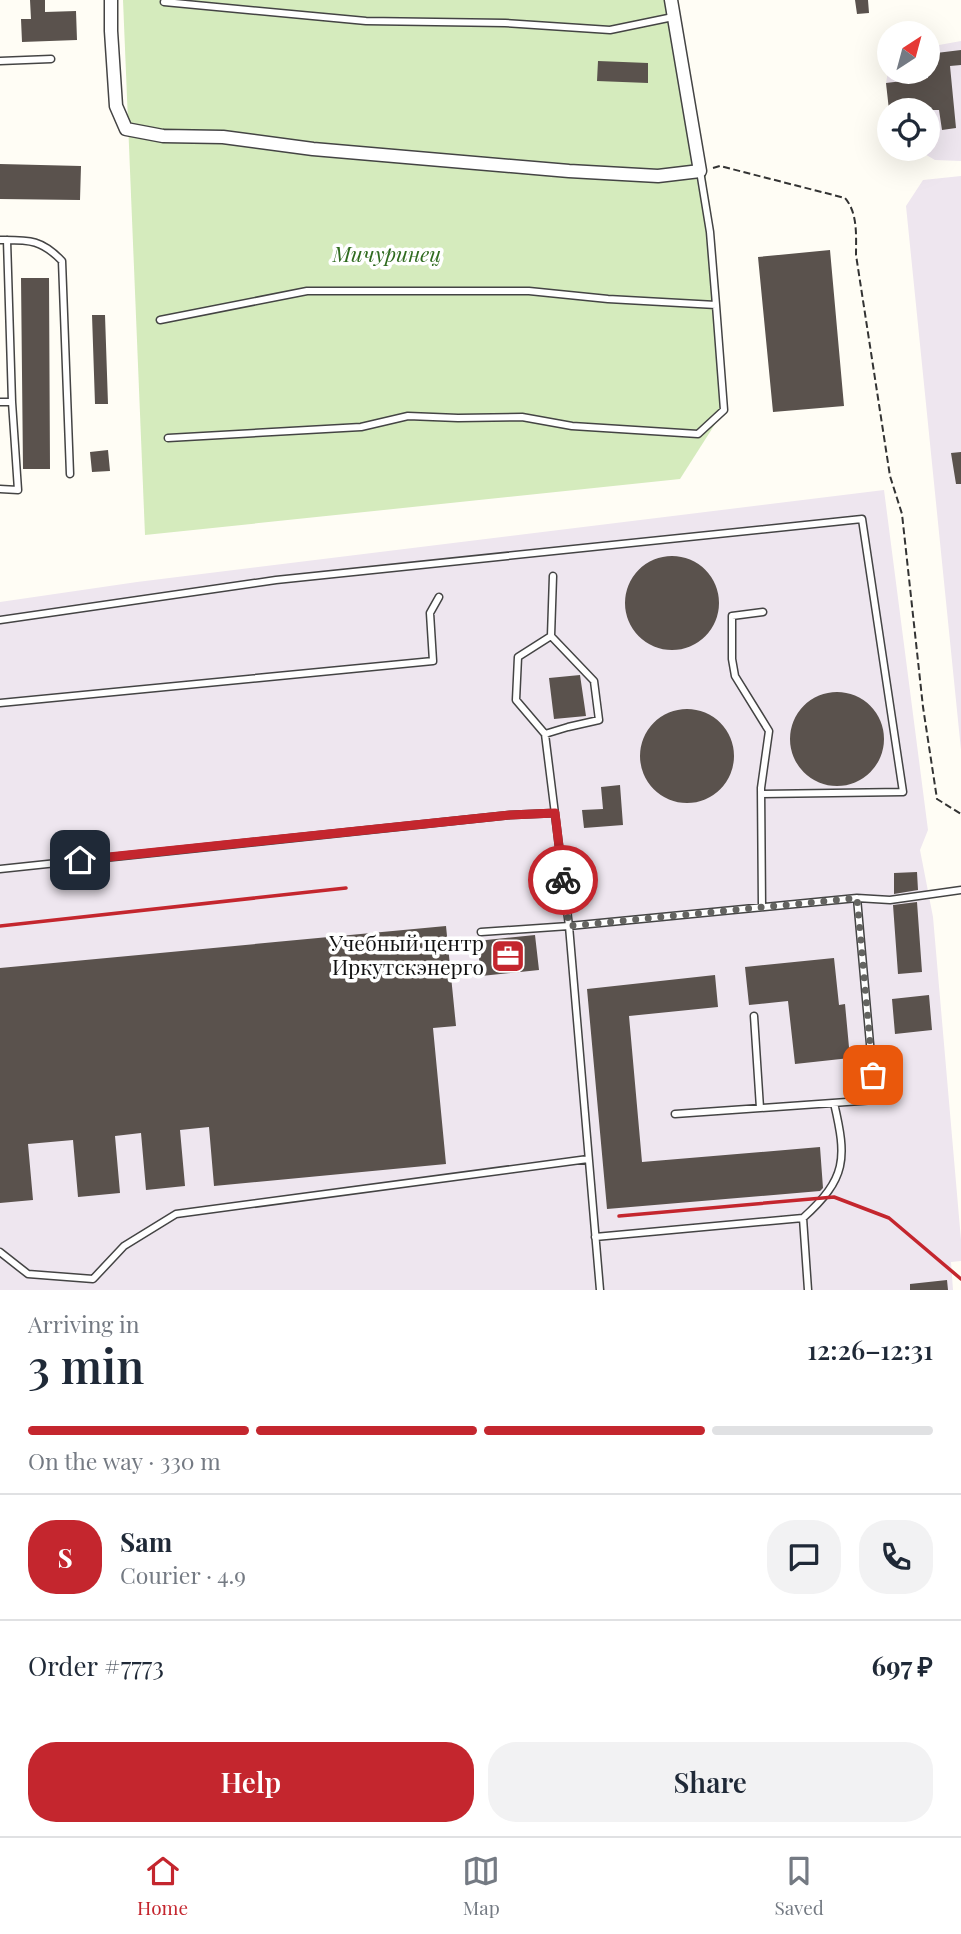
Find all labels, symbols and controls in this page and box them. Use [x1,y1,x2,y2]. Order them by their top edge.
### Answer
north arrow [877,21,940,84]
map controls [877,21,940,161]
button: locate [877,98,940,161]
park label: Мичуринец [332,239,441,267]
pin [50,830,110,890]
icon: home [61,841,99,879]
courier [528,845,598,915]
icon: bike [544,861,582,899]
place label: Учебный центр Иркутскэнерго [328,928,484,980]
office icon: Учебный центр Иркутскэнерго [489,937,527,975]
pin [843,1045,903,1105]
icon: bag [854,1056,892,1094]
text: Arriving in [28,1308,140,1339]
text: 12:26–12:31 [807,1332,933,1367]
text: 3 min [28,1334,144,1396]
text: On the way · 330 m [28,1445,221,1476]
button: chat [767,1520,841,1594]
button: phone [859,1520,933,1594]
text: Sam [120,1524,172,1559]
text: S [57,1540,73,1575]
text: Courier · 4.9 [120,1559,246,1590]
text: Order #7773 [28,1648,164,1683]
text: 697 ₽ [872,1648,933,1683]
button: Help [28,1742,474,1822]
button: Share [488,1742,933,1822]
tab: Home [137,1852,188,1920]
tab: Map [462,1852,500,1920]
tab: Saved [774,1852,824,1920]

